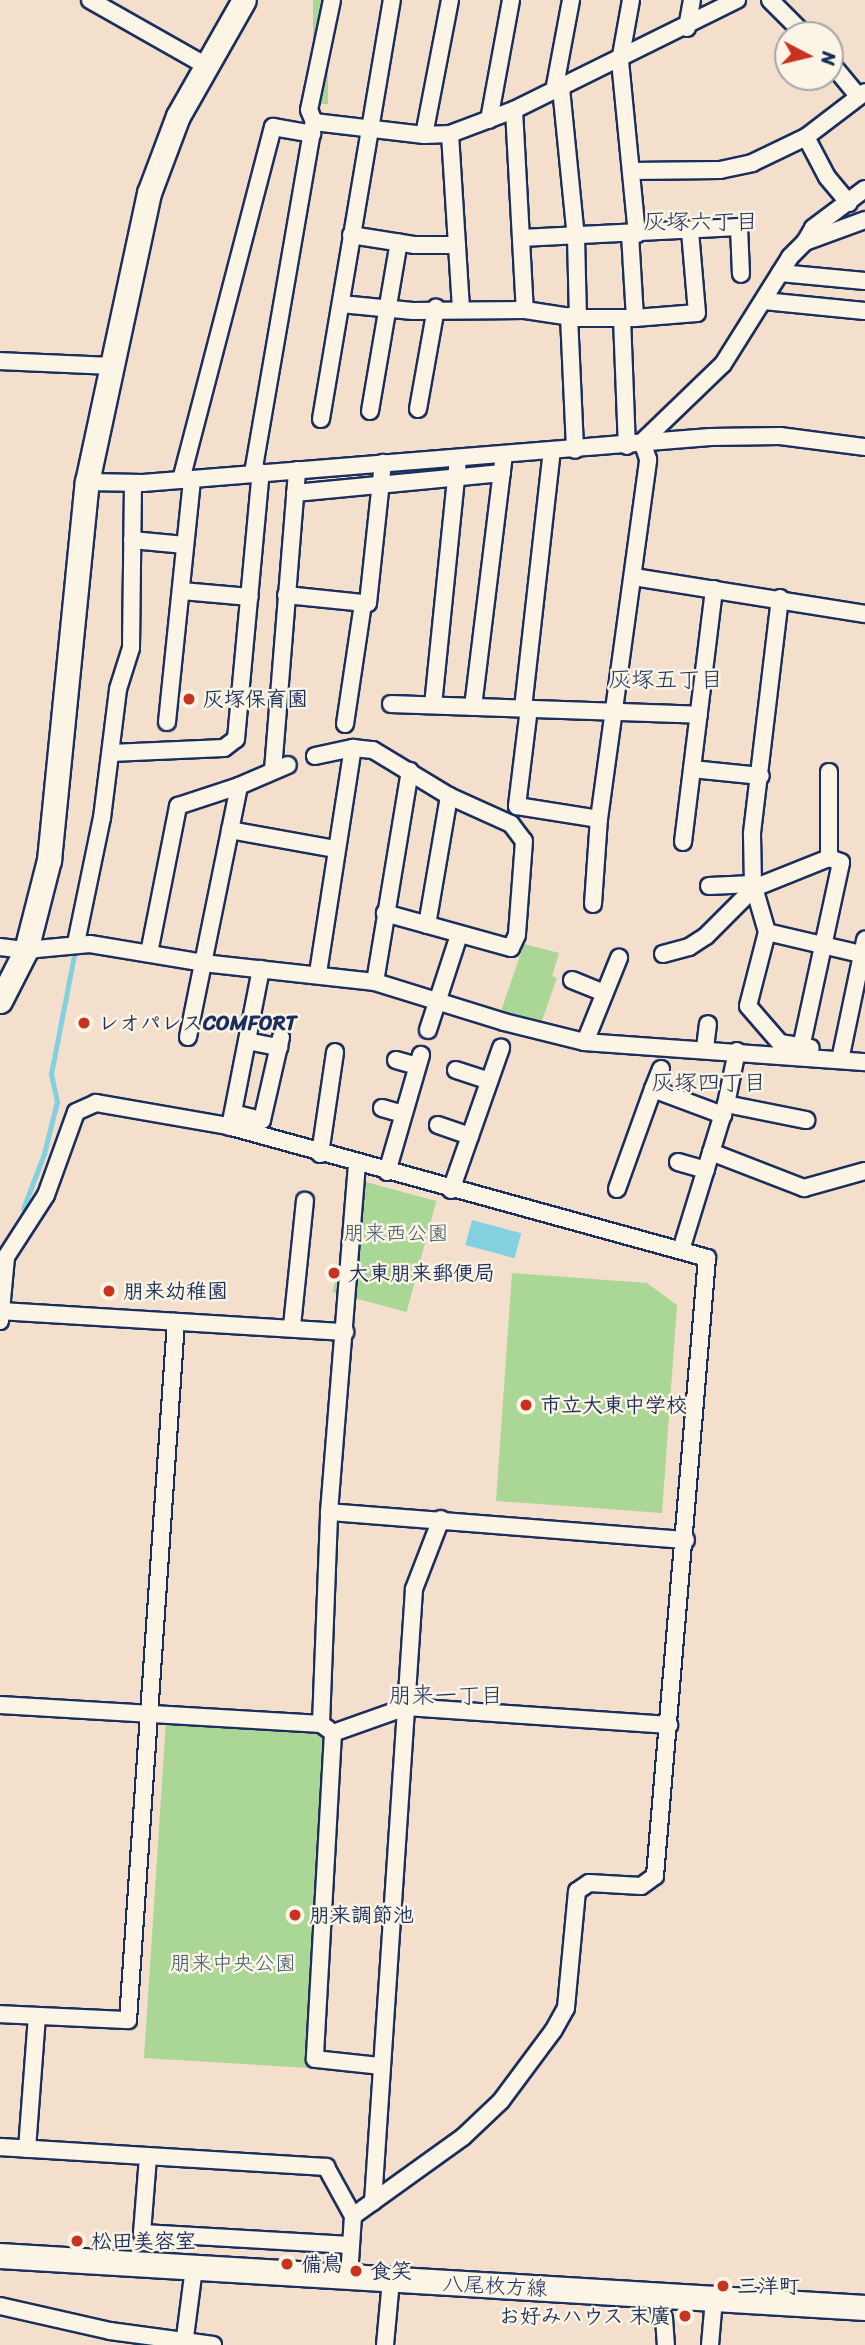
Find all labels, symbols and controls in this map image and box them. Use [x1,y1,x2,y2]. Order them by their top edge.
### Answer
north arrow [774,21,844,91]
text: N [811,50,846,67]
district label: 灰塚六丁目 [644,208,758,236]
district label: 灰塚五丁目 [609,666,723,694]
place label: 灰塚保育園 [203,686,308,712]
marker: 灰塚保育園 [181,691,197,707]
place label: レオパレスCOMFORT [98,1010,297,1036]
marker: レオパレスCOMFORT [76,1015,92,1031]
district label: 灰塚四丁目 [652,1069,766,1097]
park label: 朋来西公園 [344,1220,448,1246]
place label: 大東朋来郵便局 [348,1260,495,1286]
marker: 大東朋来郵便局 [326,1265,342,1281]
place label: 朋来幼稚園 [123,1278,228,1304]
marker: 朋来幼稚園 [101,1283,117,1299]
place label: 市立大東中学校 [540,1392,687,1418]
marker: 市立大東中学校 [518,1397,534,1413]
district label: 朋来一丁目 [389,1682,503,1710]
place label: 朋来調節池 [309,1902,414,1928]
marker: 朋来調節池 [287,1907,303,1923]
park label: 朋来中央公園 [170,1950,296,1976]
place label: 松田美容室 [91,2228,196,2254]
marker: 松田美容室 [69,2233,85,2249]
place label: 備鳥 [301,2251,343,2277]
marker: 備鳥 [279,2256,295,2272]
place label: 食笑 [370,2258,412,2284]
marker: 食笑 [348,2263,364,2279]
street label: 八尾枚方線 [442,2271,548,2301]
place label: 三洋町 [737,2273,800,2299]
marker: 三洋町 [715,2278,731,2294]
place label: お好みハウス 末廣 [498,2303,671,2329]
marker: お好みハウス 末廣 [677,2308,693,2324]

